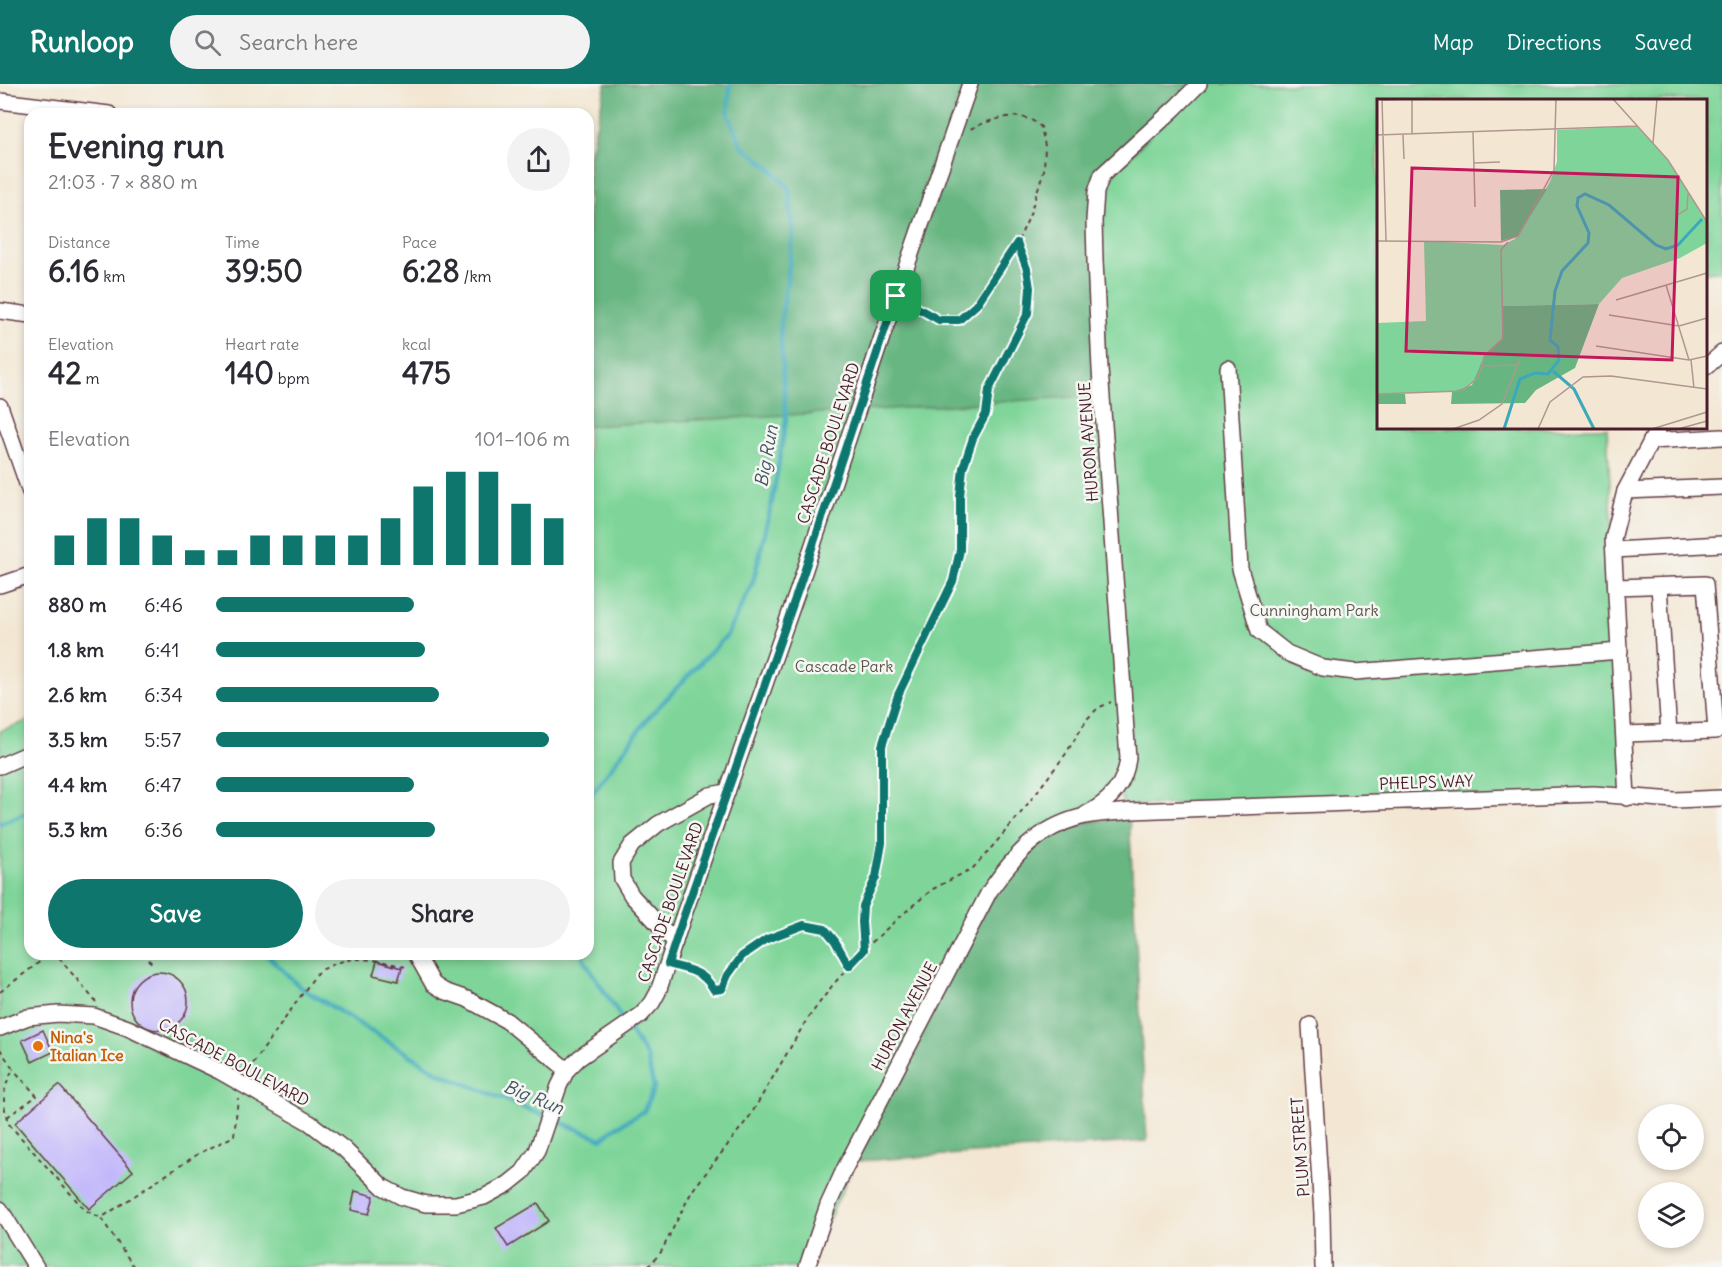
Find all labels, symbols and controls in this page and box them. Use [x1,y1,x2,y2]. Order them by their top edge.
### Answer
search box [170,15,590,69]
text: Runloop [30,24,134,60]
icon: search [191,26,224,59]
text: Search here [239,28,358,56]
text: Map [1433,29,1474,56]
text: Directions [1507,29,1601,56]
text: Saved [1634,29,1692,56]
inset map [1377,99,1707,429]
text: Evening run [48,125,224,167]
button: share [507,128,570,191]
text: 21:03 · 7 × 880 m [48,169,198,194]
text: Distance [48,232,110,252]
text: Time [225,232,260,252]
text: Pace [402,232,437,252]
text: 6.16 [48,252,100,290]
text: 39:50 [225,252,303,290]
text: 6:28 [402,252,460,290]
text: km [100,266,126,286]
text: /km [460,266,492,286]
pin [870,270,921,321]
icon: arrive [879,279,912,312]
text: Elevation [48,334,114,354]
text: Heart rate [225,334,299,354]
text: kcal [402,334,431,354]
text: 42 [48,354,82,392]
text: 140 [225,354,274,392]
text: 475 [402,354,451,392]
street label: CASCADE BOULEVARD [792,360,864,526]
text: m [82,368,100,388]
text: bpm [274,368,310,388]
street label: HURON AVENUE [1074,381,1102,503]
water label: Big Run [749,423,783,489]
text: Elevation [48,426,130,451]
text: 101–106 m [475,426,570,451]
text: 880 m [48,592,107,617]
text: 6:46 [144,592,183,617]
park label: Cunningham Park [1249,600,1379,620]
text: 1.8 km [48,637,104,662]
text: 6:41 [144,637,179,662]
park label: Cascade Park [795,656,893,676]
text: 2.6 km [48,682,107,707]
text: 6:34 [144,682,183,707]
text: 3.5 km [48,727,108,752]
text: 5:57 [144,727,181,752]
street label: PHELPS WAY [1379,770,1474,794]
text: 4.4 km [48,772,107,797]
text: 6:47 [144,772,181,797]
text: 5.3 km [48,817,108,842]
text: 6:36 [144,817,183,842]
street label: CASCADE BOULEVARD [633,819,707,985]
button: Save [48,879,303,948]
button: Share [315,879,570,948]
street label: HURON AVENUE [867,958,941,1074]
street label: CASCADE BOULEVARD [155,1014,313,1110]
place label: Nina's Italian Ice [50,1027,124,1065]
marker: Nina's Italian Ice [31,1039,45,1053]
water label: Big Run [501,1075,568,1120]
street label: PLUM STREET [1287,1096,1313,1198]
map controls [1638,1104,1704,1248]
button: locate [1638,1104,1704,1170]
button: layers [1638,1182,1704,1248]

